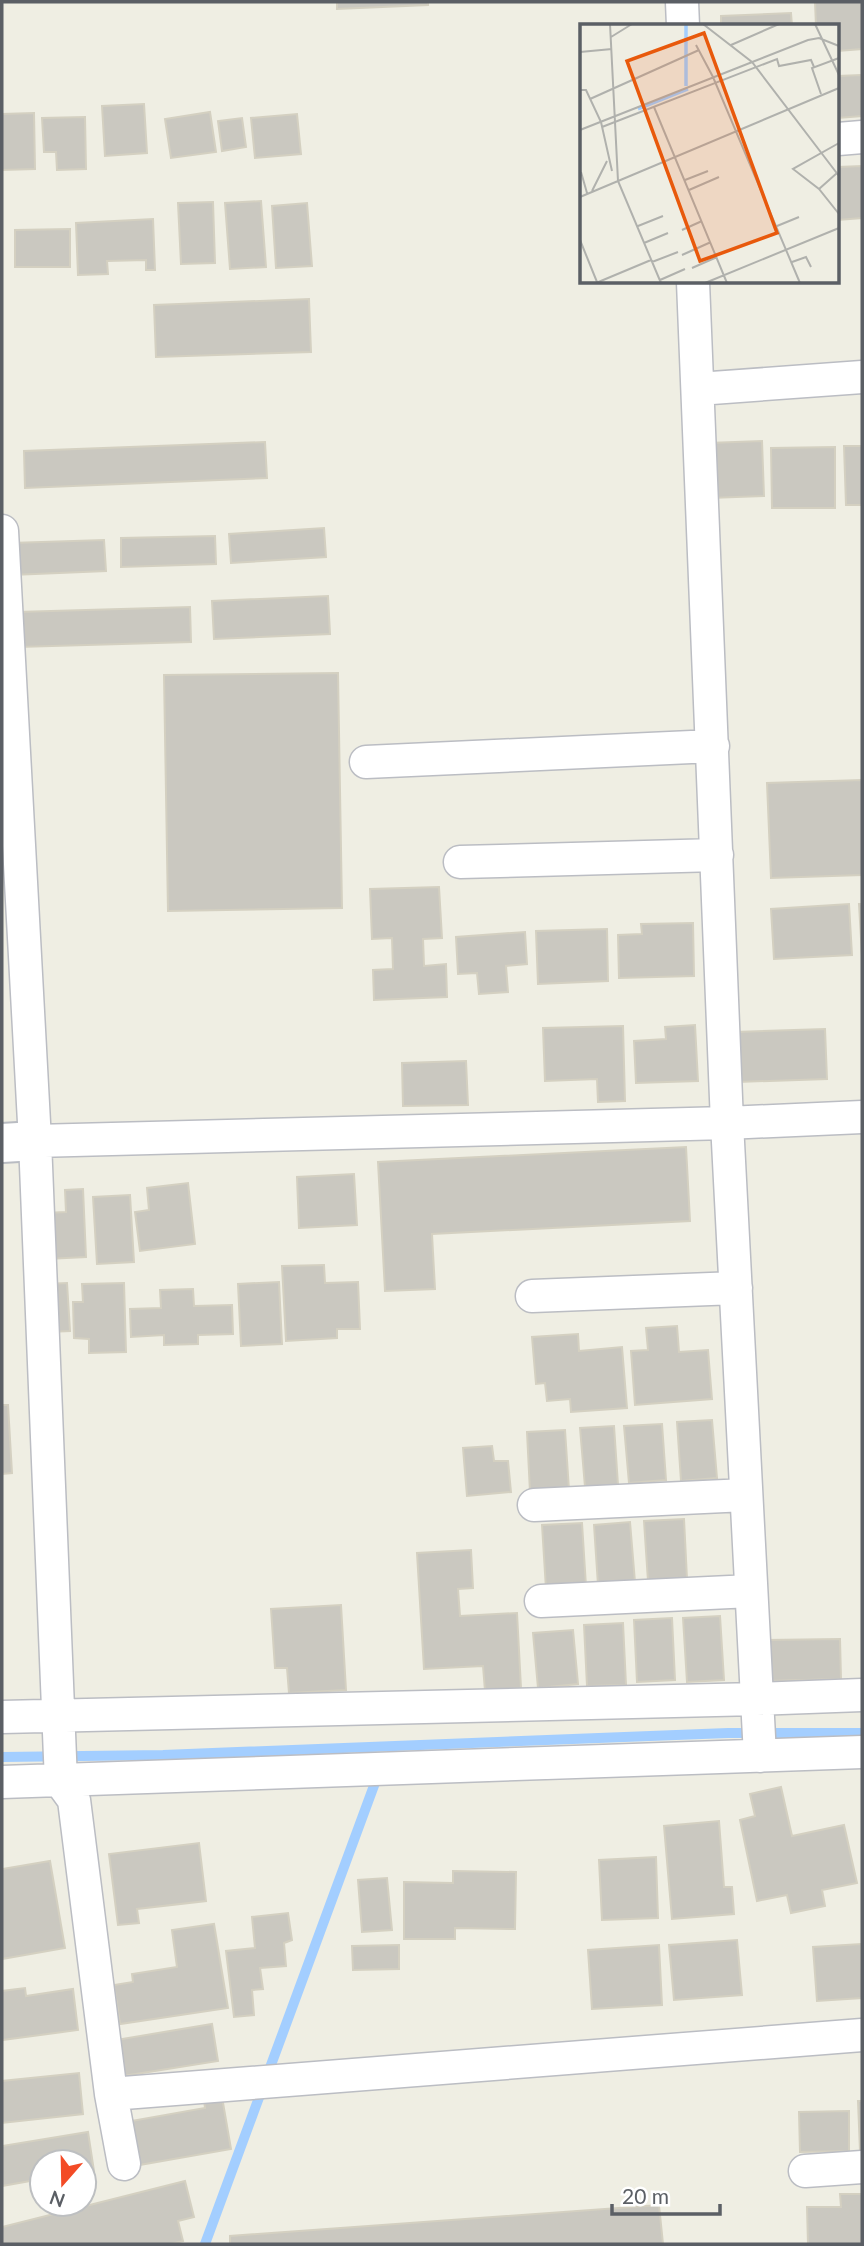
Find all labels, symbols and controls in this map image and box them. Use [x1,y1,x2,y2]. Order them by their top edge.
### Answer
inset map [580,24,840,284]
north arrow [28,2148,98,2218]
scale bar [612,2172,720,2216]
text: 20 m [622,2183,669,2208]
text: N [46,2186,68,2213]

